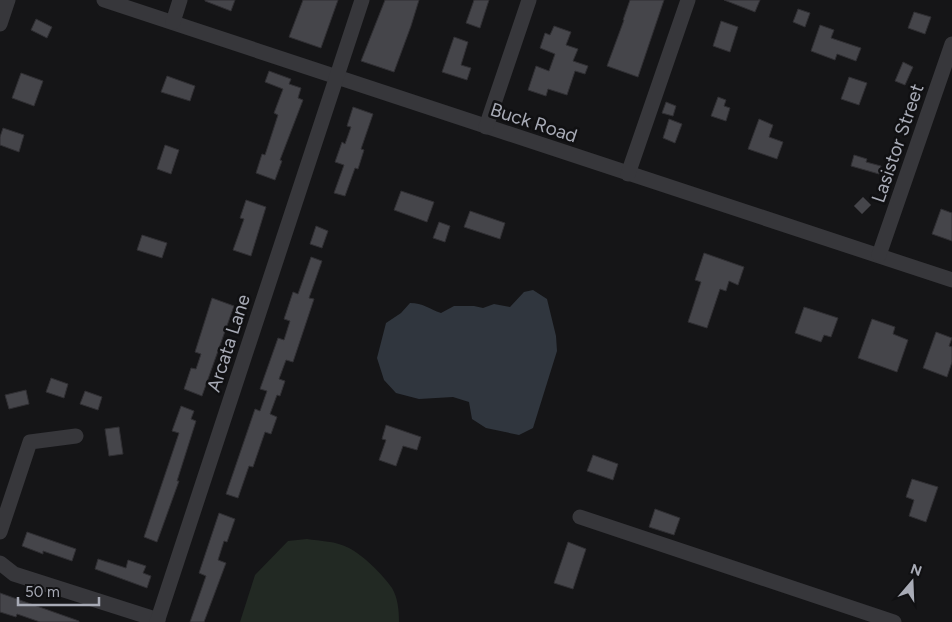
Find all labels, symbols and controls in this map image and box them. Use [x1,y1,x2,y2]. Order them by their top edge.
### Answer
street label: Lasistor Street [866,81,929,206]
street label: Buck Road [487,98,580,147]
street label: Arcata Lane [202,291,255,395]
north arrow [887,557,937,607]
text: N [908,560,924,580]
scale bar [18,574,99,606]
text: 50 m [25,583,60,601]

